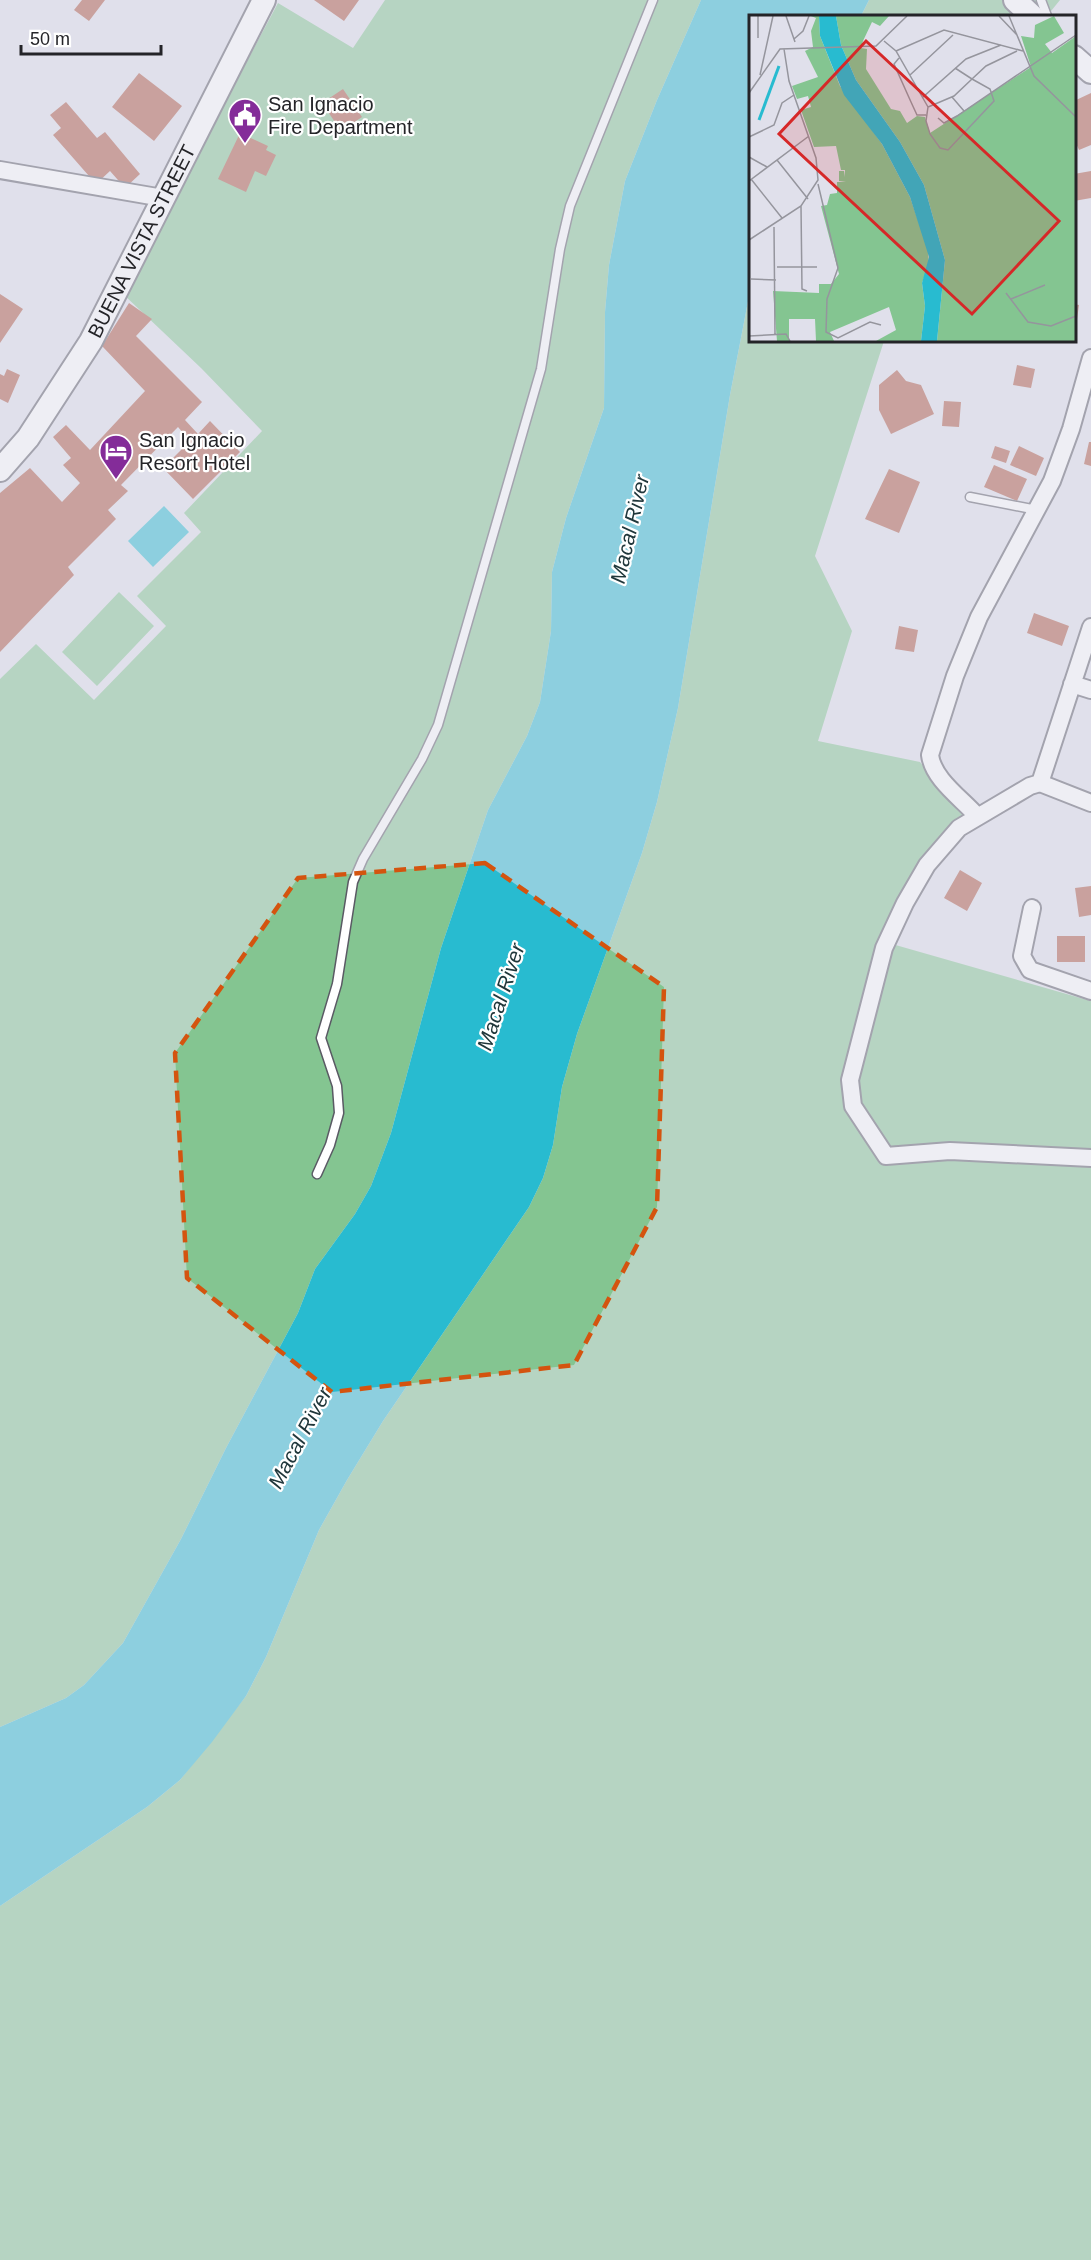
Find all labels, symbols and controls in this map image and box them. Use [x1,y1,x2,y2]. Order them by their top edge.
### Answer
inset map [749,15,1076,342]
scale bar [21,18,160,56]
text: 50 m [30,29,70,49]
place label: San Ignacio Fire Department [268,93,413,138]
public building icon: San Ignacio Fire Department [227,97,263,144]
street label: BUENA VISTA STREET [84,141,200,341]
place label: San Ignacio Resort Hotel [139,429,250,474]
hotel icon: San Ignacio Resort Hotel [98,433,134,480]
water label: Macal River [606,471,653,585]
water label: Macal River [472,940,529,1053]
water label: Macal River [263,1383,336,1492]

